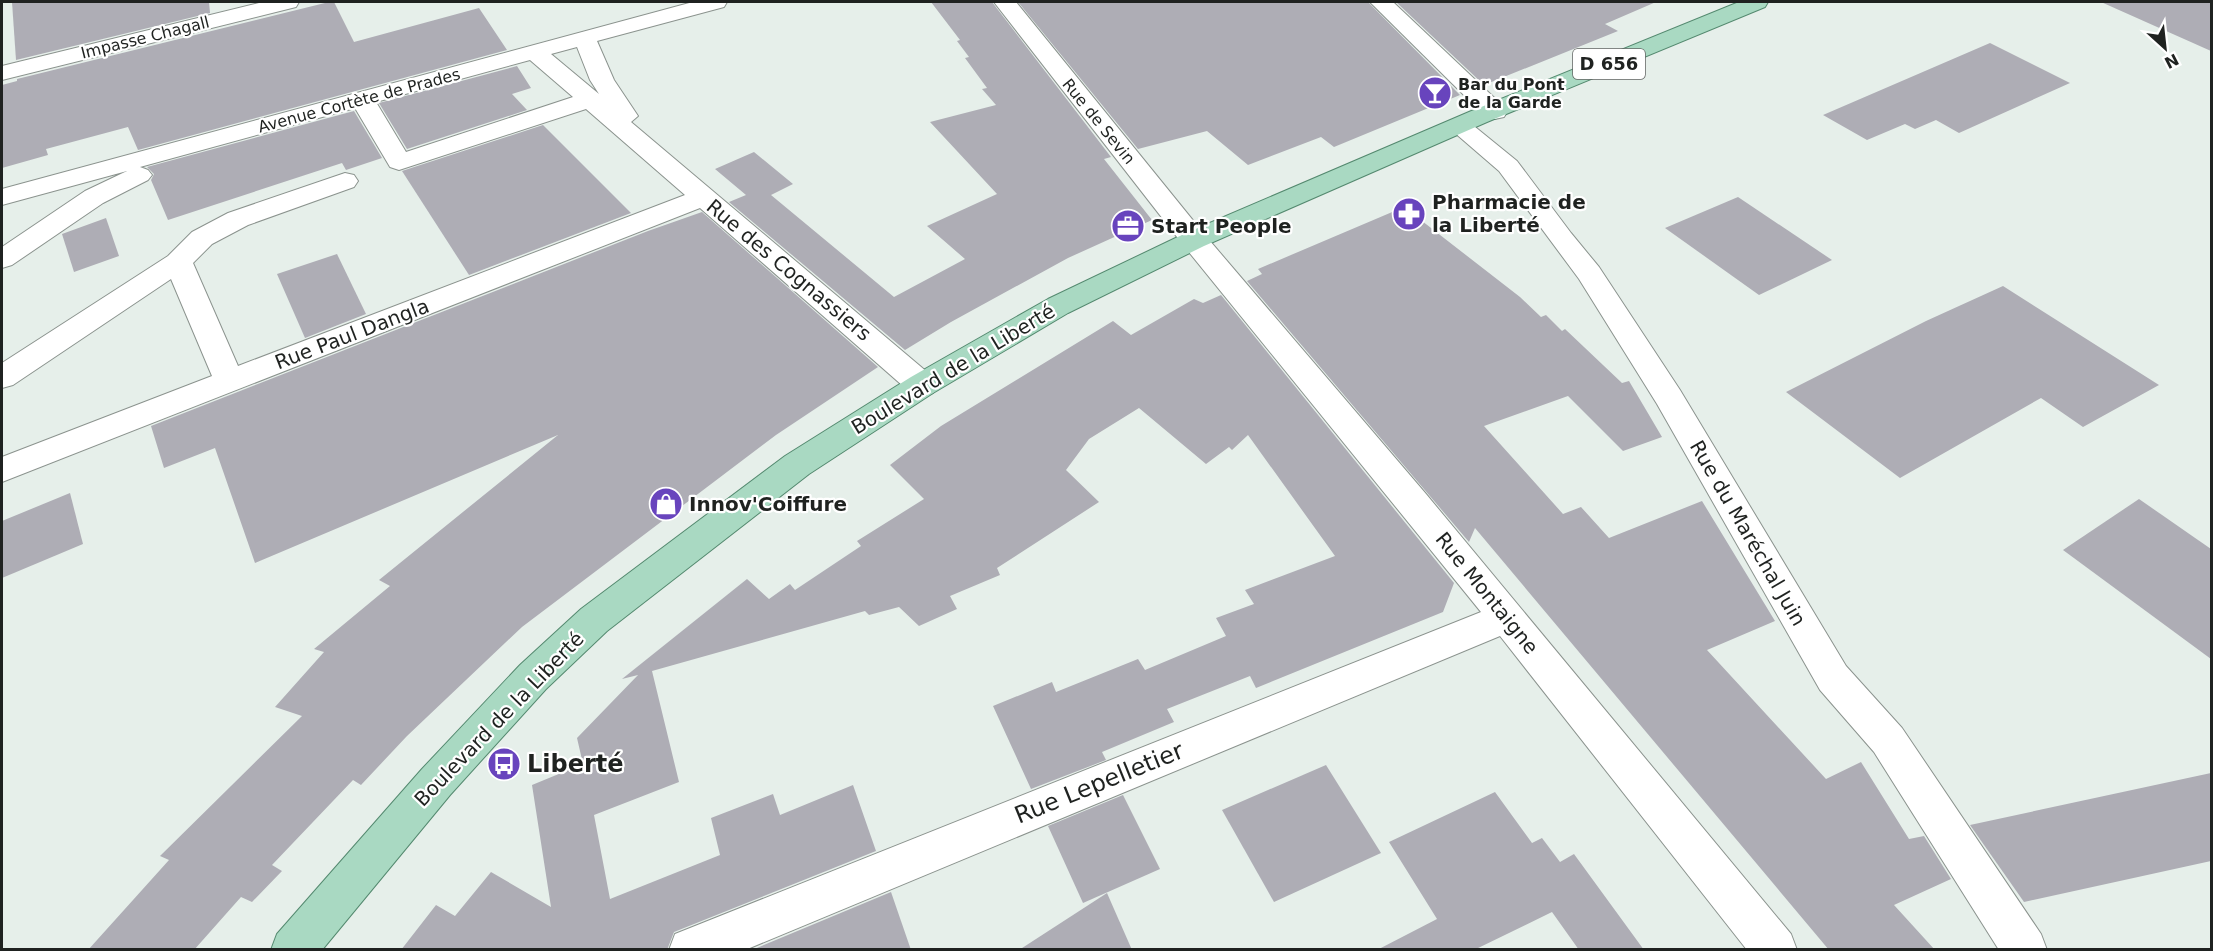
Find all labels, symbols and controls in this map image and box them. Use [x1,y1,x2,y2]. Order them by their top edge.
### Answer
street label: Impasse Chagall [79,12,211,63]
north arrow [2135,18,2195,78]
road number: D 656 [1573,49,1645,79]
text: N [2161,49,2182,72]
street label: Avenue Cortète de Prades [256,64,462,137]
street label: Rue de Sevin [1058,75,1139,168]
bar icon: Bar du Pont de la Garde [1417,75,1453,111]
place label: Bar du Pont de la Garde [1458,75,1565,112]
place label: Pharmacie de la Liberté [1432,190,1586,237]
street label: Rue des Cognassiers [702,194,876,346]
pharmacy icon: Pharmacie de la Liberté [1391,196,1427,232]
office icon: Start People [1110,208,1146,244]
place label: Start People [1151,214,1292,238]
street label: Rue Paul Dangla [272,294,432,374]
street label: Boulevard de la Liberté [847,299,1059,439]
street label: Rue du Maréchal Juin [1685,436,1811,630]
shop icon: Innov'Coiffure [648,486,684,522]
place label: Innov'Coiffure [689,492,847,516]
street label: Rue Montaigne [1431,527,1543,659]
street label: Boulevard de la Liberté [409,627,589,811]
street label: Rue Lepelletier [1010,736,1188,830]
bus stop icon: Liberté [486,746,522,782]
place label: Liberté [527,750,624,778]

